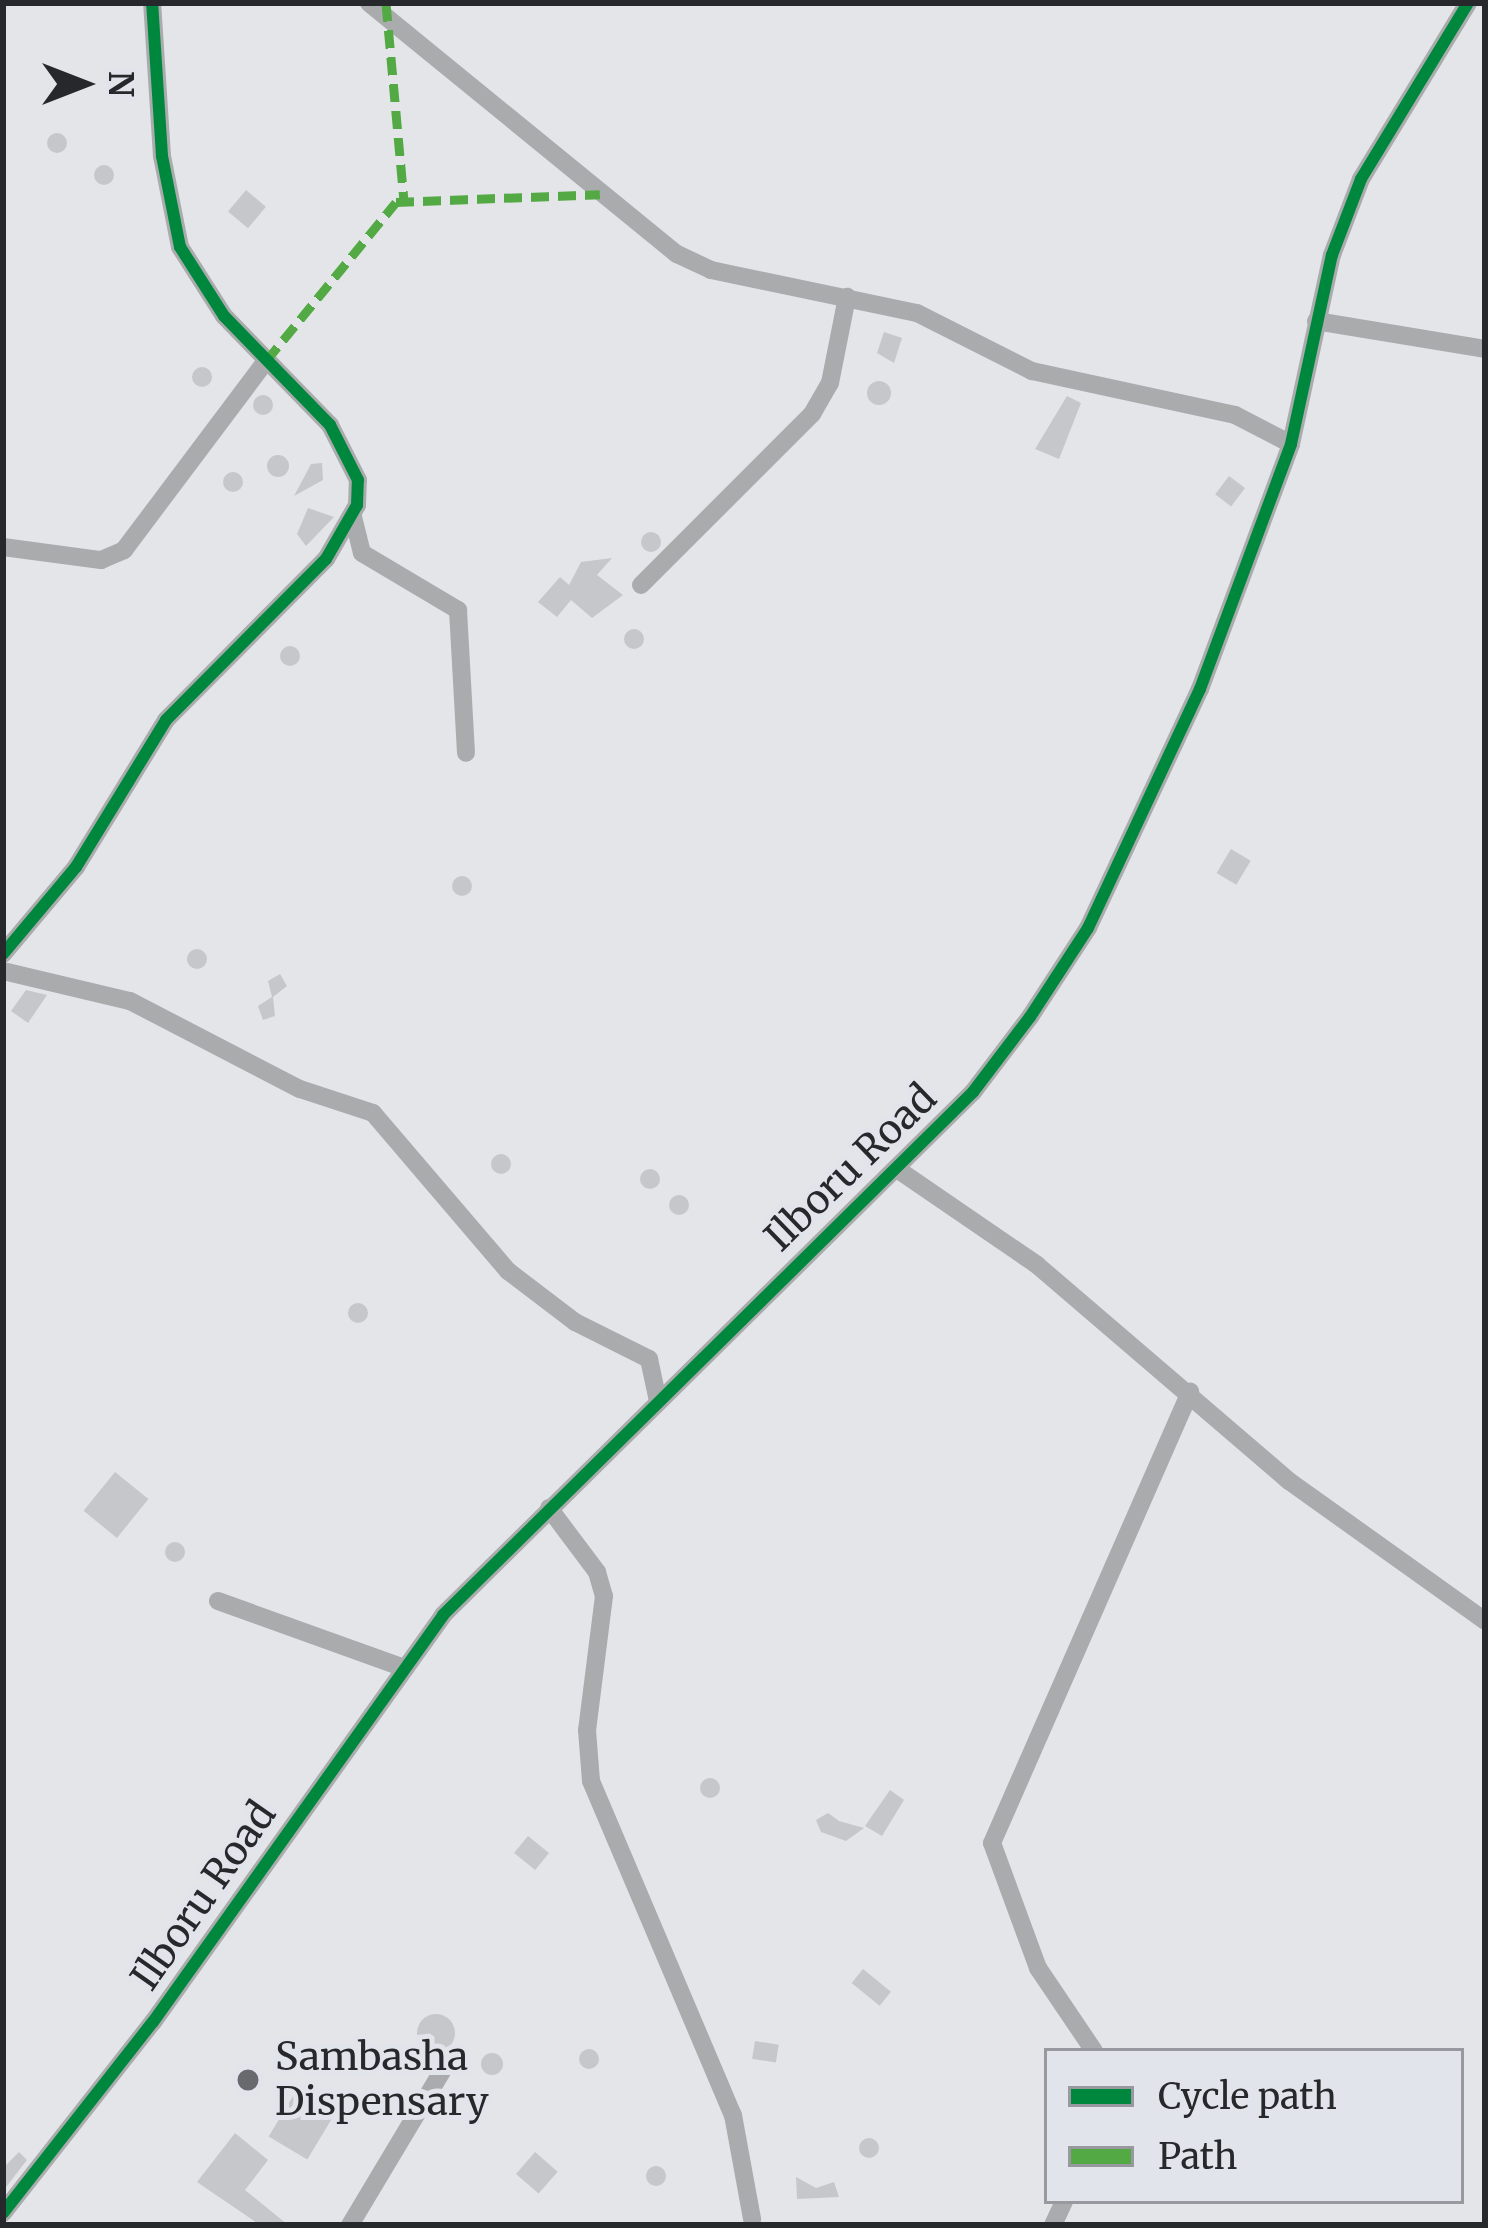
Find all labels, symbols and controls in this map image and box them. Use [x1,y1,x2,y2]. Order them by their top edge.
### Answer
north arrow [24,24,144,144]
text: N [100,71,141,97]
street label: Ilboru Road [756,1075,946,1261]
street label: Ilboru Road [122,1793,286,1999]
place label: Sambasha Dispensary [275,2035,489,2126]
legend [1044,2048,1464,2204]
marker: Sambasha Dispensary [232,2064,264,2096]
text: Cycle path [1158,2074,1337,2119]
text: Path [1158,2134,1237,2179]

